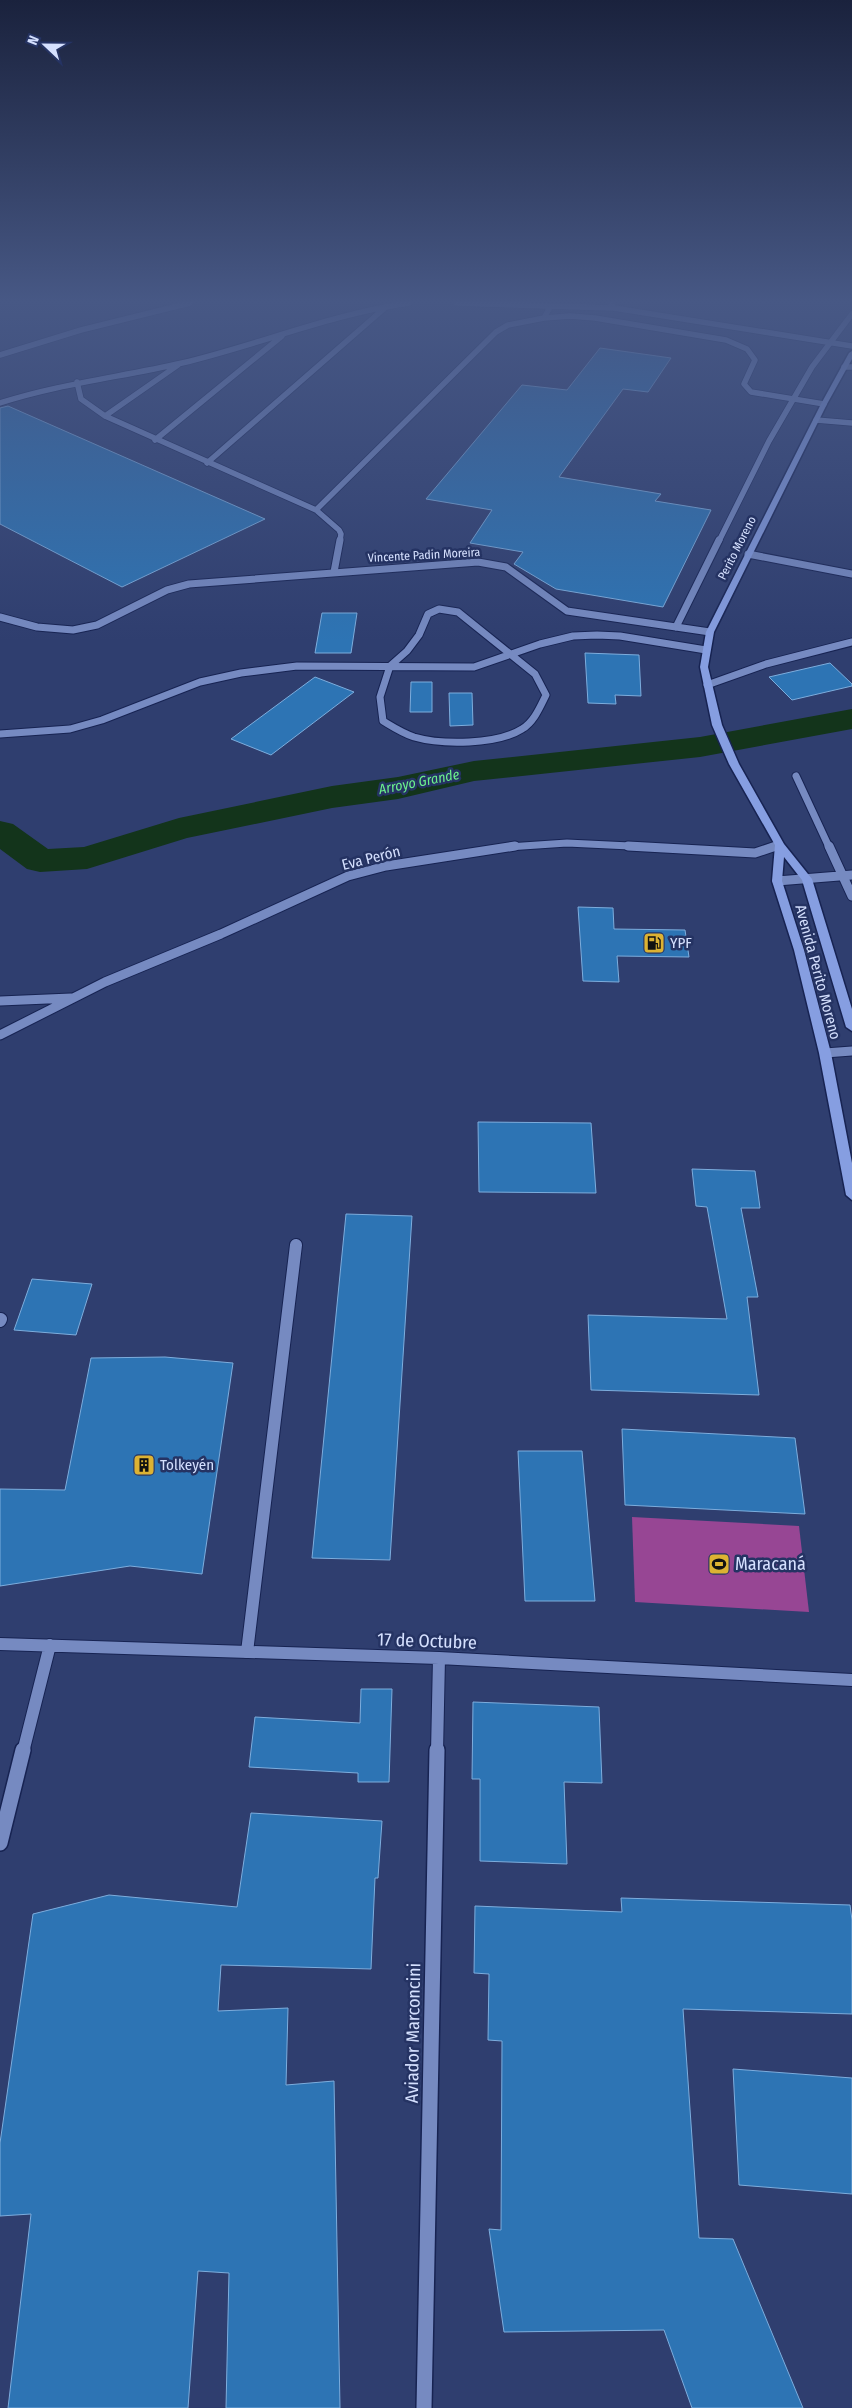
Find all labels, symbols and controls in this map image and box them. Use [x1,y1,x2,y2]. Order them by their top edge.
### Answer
north arrow [20,20,70,70]
text: N [24,33,43,47]
street label: Perito Moreno [715,514,759,582]
street label: Vincente Padin Moreira [367,545,481,565]
water label: Arroyo Grande [376,766,461,798]
street label: Eva Perón [340,842,402,874]
street label: Avenida Perito Moreno [791,903,845,1042]
fuel station icon: YPF [642,931,666,955]
place label: YPF [670,934,692,952]
building icon: Tolkeyén [132,1453,156,1477]
place label: Tolkeyén [160,1456,214,1474]
sports icon: Maracaná [707,1552,731,1576]
place label: Maracaná [735,1553,806,1575]
street label: 17 de Octubre [377,1628,477,1654]
street label: Aviador Marconcini [401,1963,425,2103]

